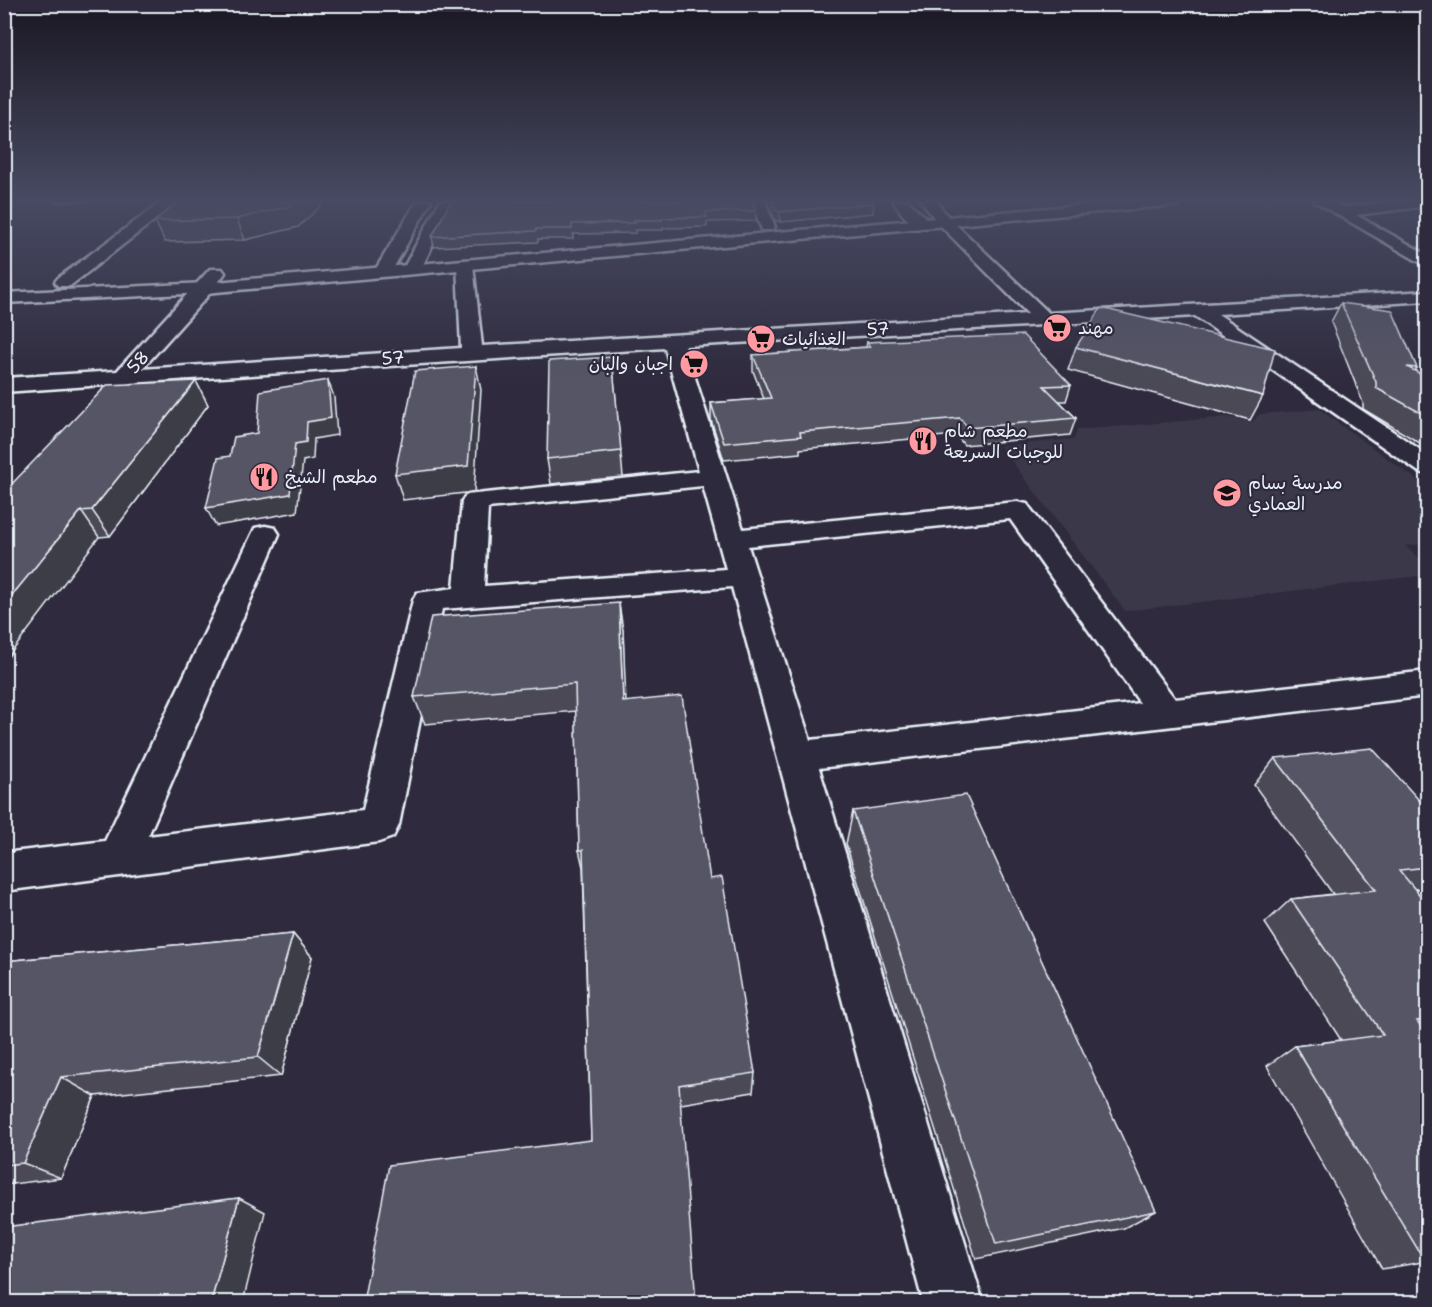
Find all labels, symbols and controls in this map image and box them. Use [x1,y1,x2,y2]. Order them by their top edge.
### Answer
supermarket icon: مهند [1041,312,1073,344]
street label: 57 [866,316,890,342]
place label: مهند [1078,316,1114,340]
supermarket icon: الغذائيات [745,323,777,355]
place label: الغذائيات [782,327,846,351]
street label: 58 [121,345,155,379]
street label: 57 [381,345,405,371]
supermarket icon: اجبان والبان [678,348,710,380]
place label: اجبان والبان [589,352,673,376]
place label: مطعم شام للوجبات السريعة [944,419,1063,464]
restaurant icon: مطعم شام للوجبات السريعة [907,425,939,457]
restaurant icon: مطعم الشيخ [248,461,280,493]
place label: مطعم الشيخ [285,465,378,491]
place label: مدرسة بسام العمادي [1248,471,1342,517]
school or university icon: مدرسة بسام العمادي [1211,477,1243,509]

